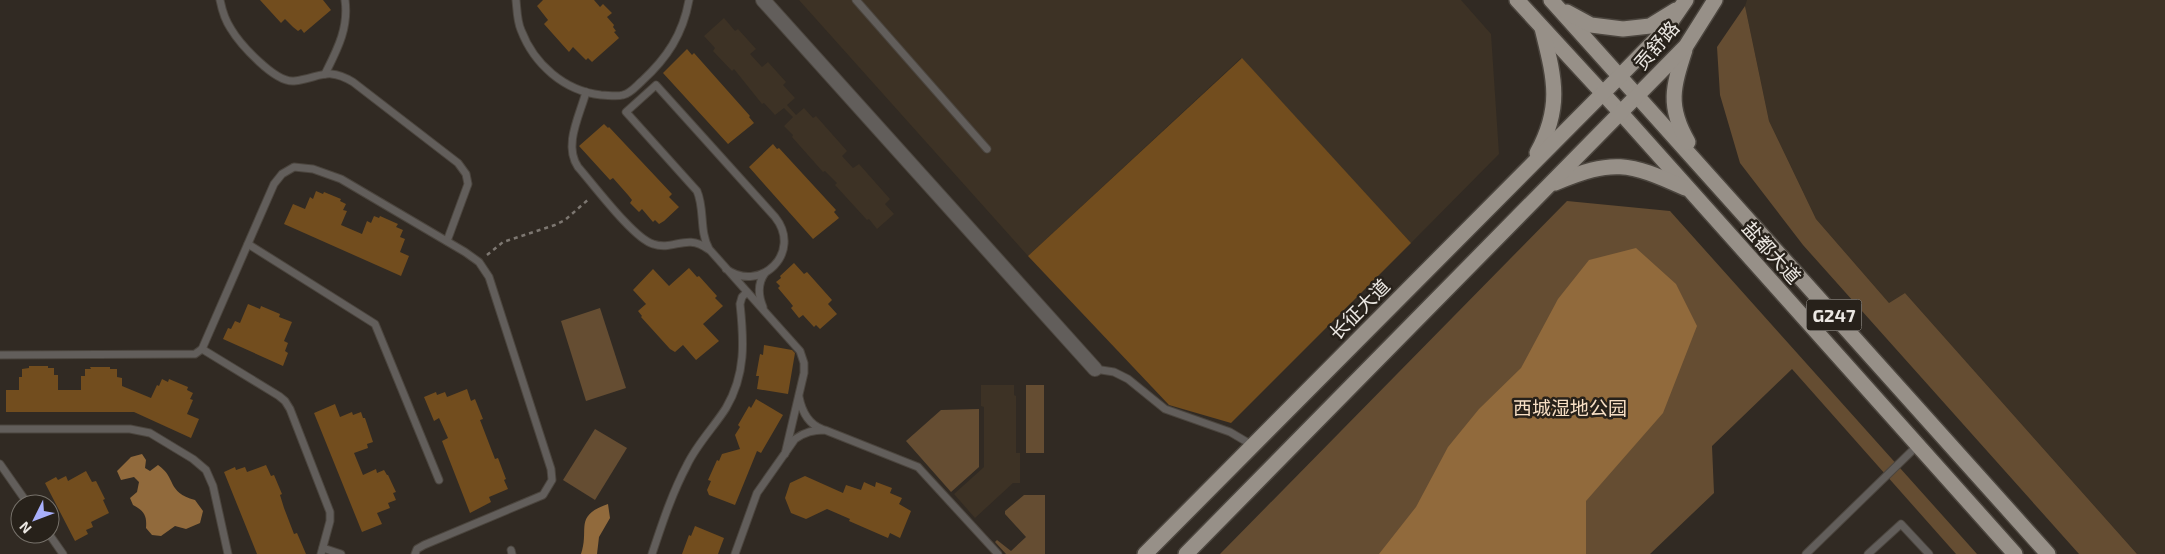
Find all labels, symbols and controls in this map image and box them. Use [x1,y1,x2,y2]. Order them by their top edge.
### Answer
street label: 贡舒路 [1629,16,1683,74]
street label: 盐都大道 [1738,216,1806,288]
street label: 长征大道 [1324,274,1394,344]
road number: G247 [1806,300,1862,330]
park label: 西城湿地公园 [1513,396,1627,419]
north arrow [10,494,60,544]
text: N [15,519,35,537]

